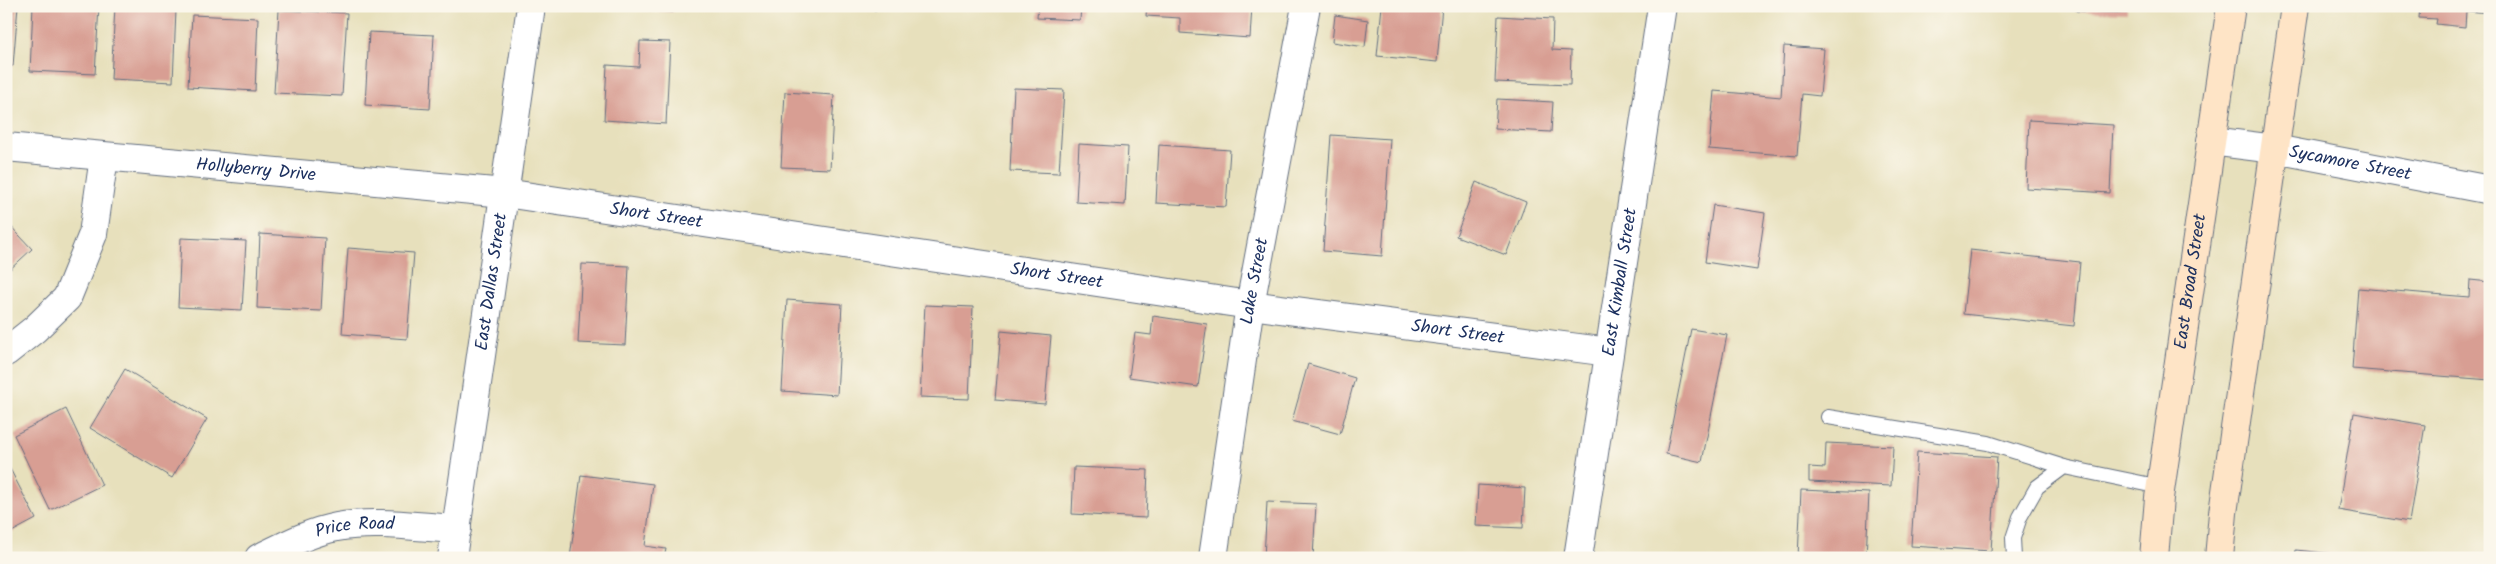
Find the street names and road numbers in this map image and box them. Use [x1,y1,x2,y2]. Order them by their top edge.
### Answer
street label: Sycamore Street [2287,137,2415,189]
street label: Hollyberry Drive [195,150,317,190]
street label: Short Street [608,194,705,237]
street label: East Kimball Street [1594,205,1646,358]
street label: East Dallas Street [467,210,516,353]
street label: East Broad Street [2166,211,2215,351]
street label: Lake Street [1233,234,1277,326]
street label: Short Street [1008,255,1106,297]
street label: Short Street [1410,312,1507,353]
street label: Price Road [312,509,396,546]

